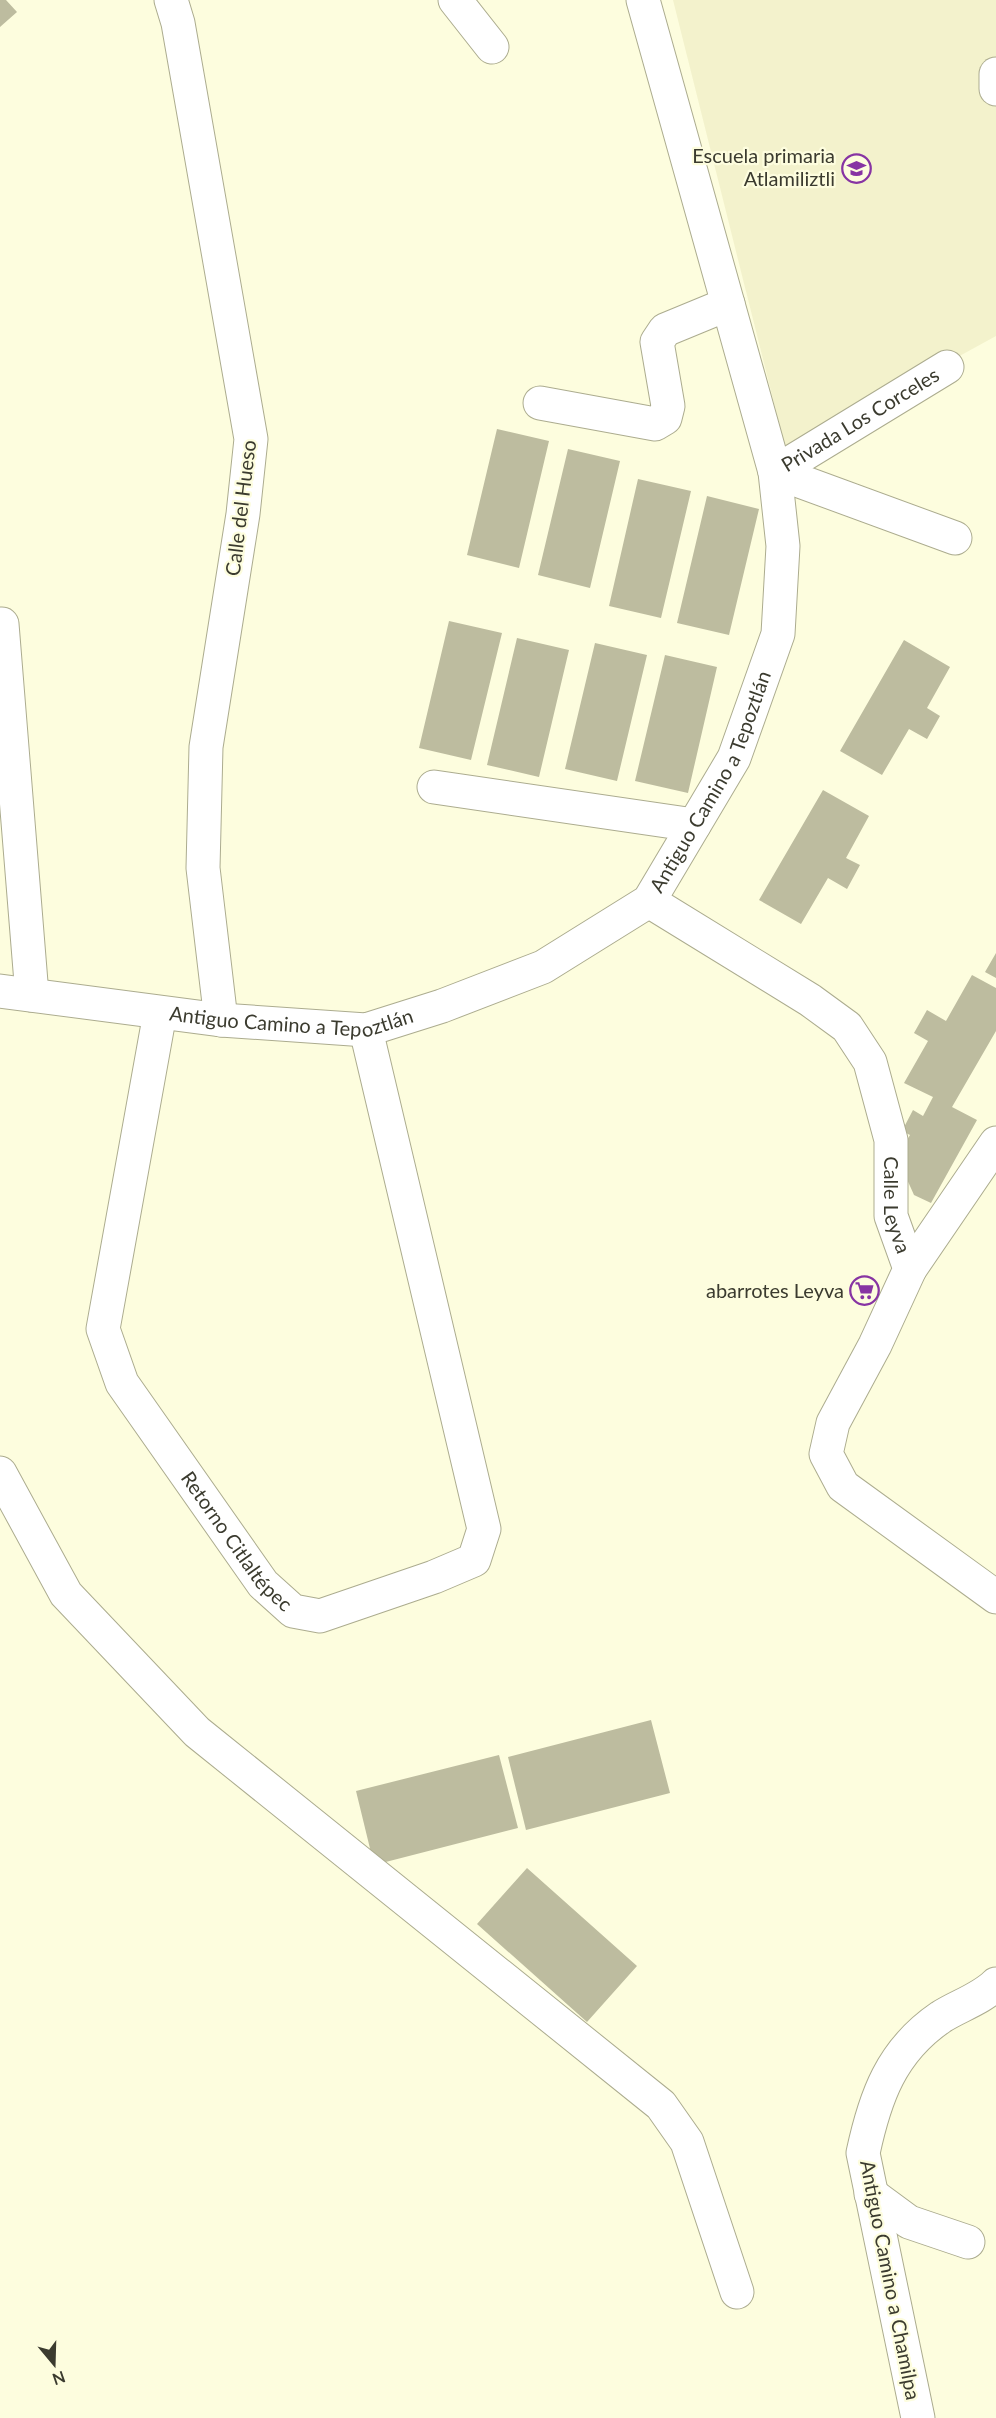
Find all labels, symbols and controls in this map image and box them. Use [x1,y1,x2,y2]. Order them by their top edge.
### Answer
place label: Escuela primaria Atlamiliztli [692,143,835,190]
school or university icon: Escuela primaria Atlamiliztli [840,152,872,184]
street label: Privada Los Corceles [777,362,943,476]
street label: Calle del Hueso [220,439,260,577]
street label: Antiguo Camino a Tepoztlán [644,667,775,896]
street label: Antiguo Camino a Tepoztlán [168,1000,416,1042]
street label: Calle Leyva [880,1156,916,1256]
supermarket icon: abarrotes Leyva [849,1275,881,1307]
place label: abarrotes Leyva [706,1278,844,1302]
street label: Retorno Citlaltépec [177,1466,298,1616]
street label: Antiguo Camino a Chamilpa [856,2158,926,2402]
north arrow [24,2334,84,2394]
text: N [50,2368,68,2390]

